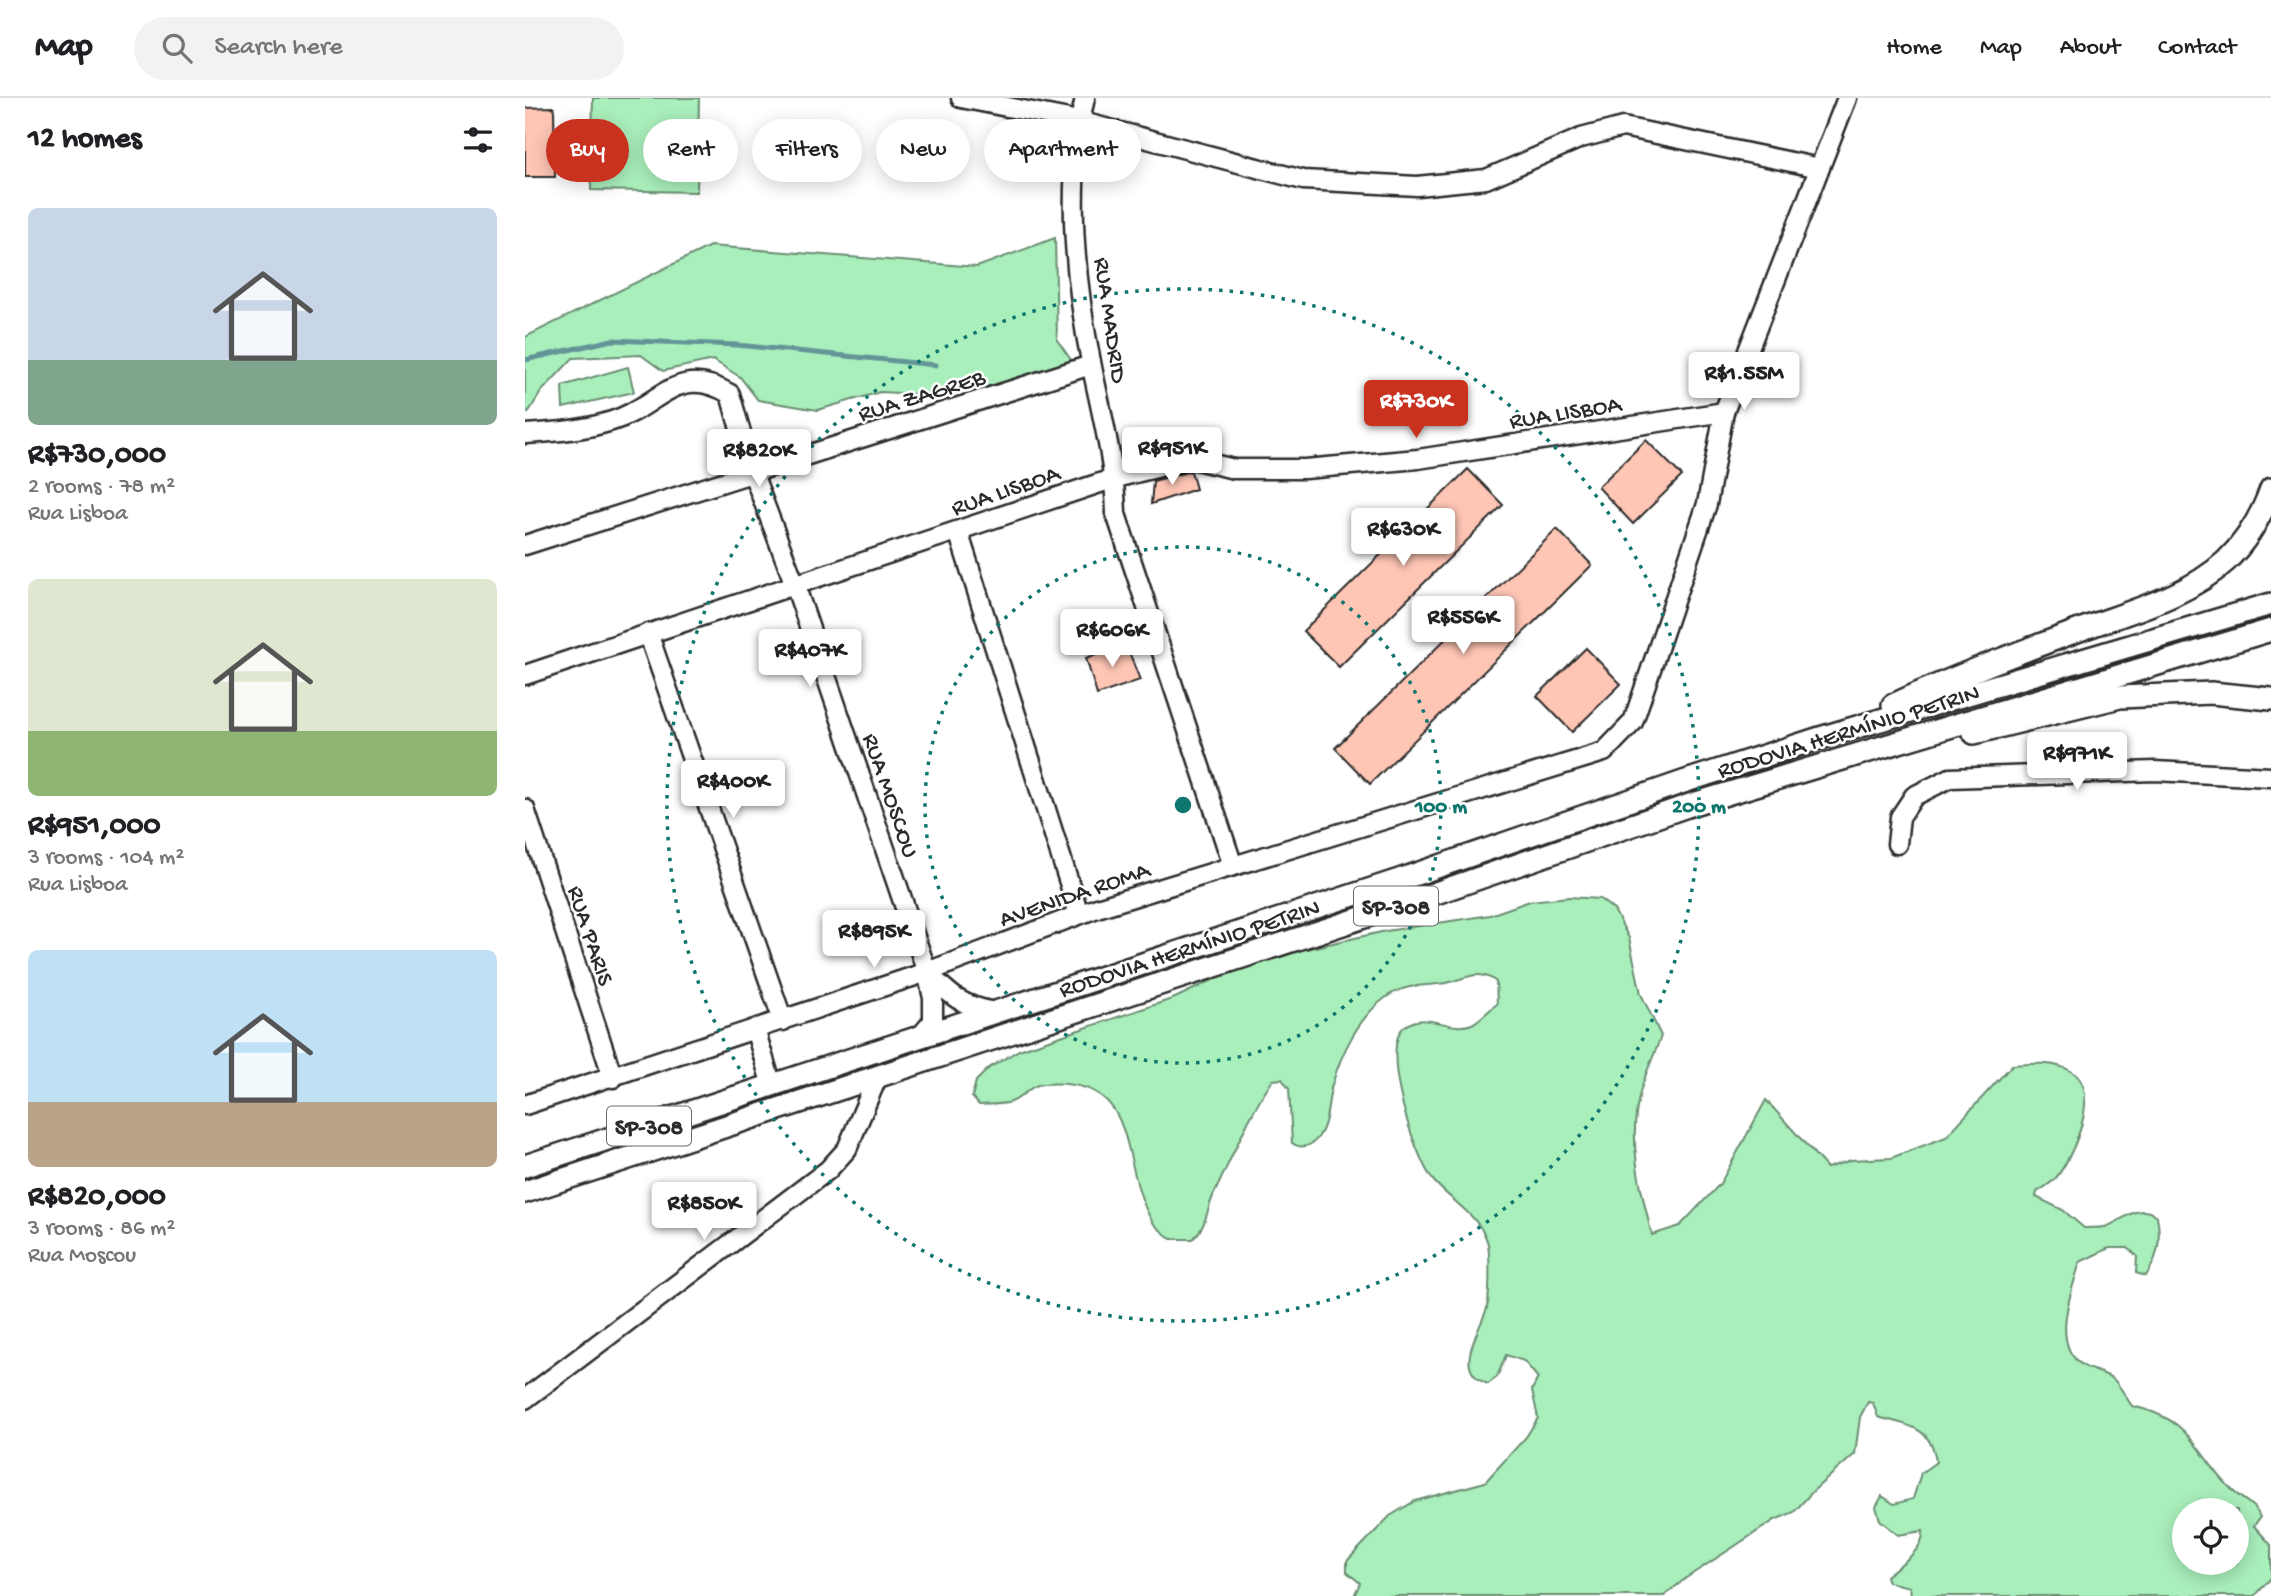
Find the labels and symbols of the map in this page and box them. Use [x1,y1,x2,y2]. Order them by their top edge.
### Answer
street label: RUA MADRID [1085,256,1132,386]
pin: R$1.55M [1679,352,1809,412]
street label: RUA ZAGREB [855,364,990,430]
pin: R$730K [1359,380,1473,440]
street label: RUA LISBOA [1508,391,1625,438]
pin: R$951K [1115,428,1229,487]
pin: R$820K [702,430,816,489]
street label: RUA LISBOA [948,460,1066,524]
pin: R$630K [1346,508,1460,568]
pin: R$556K [1406,596,1520,656]
pin: R$606K [1055,610,1169,669]
pin: R$407K [753,630,867,689]
street label: RODOVIA HERMÍNIO PETRIN [1714,680,1984,787]
street label: RUA MOSCOU [854,730,924,862]
pin: R$971K [2020,732,2134,792]
pin: R$400K [676,760,790,820]
centre of rings [1171,793,1195,817]
text: 100 m [1414,796,1467,821]
text: 200 m [1672,796,1726,821]
street label: AVENIDA ROMA [996,856,1156,936]
street label: RUA PARIS [559,883,619,990]
road number: SP-308 [1354,886,1438,926]
street label: RODOVIA HERMÍNIO PETRIN [1056,894,1324,1006]
pin: R$895K [817,910,931,970]
road number: SP-308 [607,1107,691,1146]
pin: R$850K [647,1182,761,1242]

